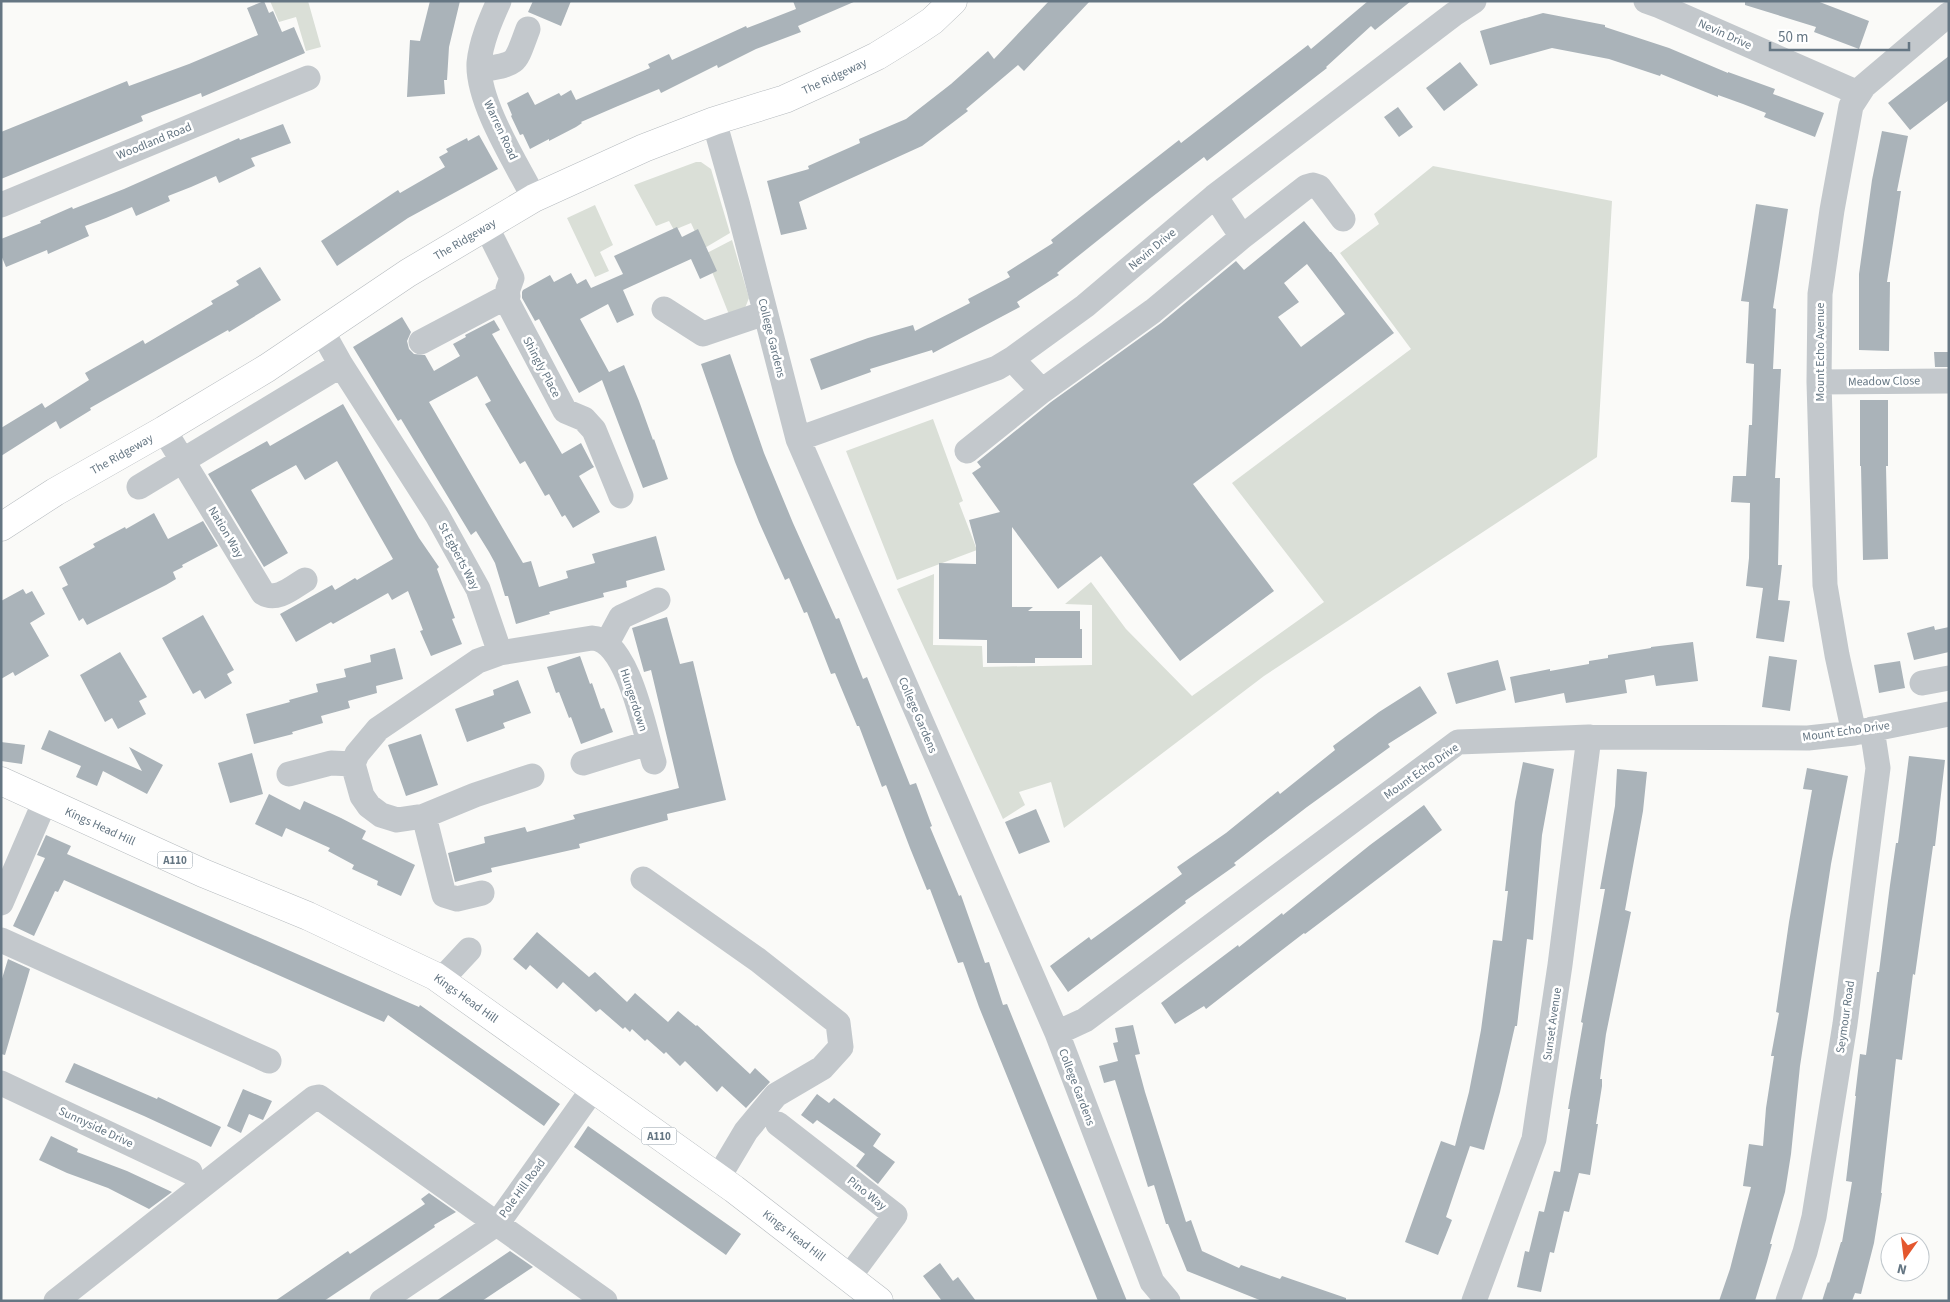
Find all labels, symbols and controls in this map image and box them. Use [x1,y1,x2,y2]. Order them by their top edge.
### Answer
street label: Nevin Drive [1695,15,1754,54]
scale bar [1770,20,1909,52]
text: 50 m [1778,27,1808,48]
street label: The Ridgeway [799,54,870,99]
street label: Warren Road [479,98,522,163]
street label: Woodland Road [114,119,194,164]
street label: The Ridgeway [431,214,500,265]
street label: Nevin Drive [1125,224,1180,274]
street label: College Gardens [753,297,790,380]
street label: Mount Echo Avenue [1812,303,1829,401]
street label: Shingly Place [518,334,565,401]
street label: Meadow Close [1848,372,1920,391]
street label: The Ridgeway [87,430,157,479]
street label: Nation Way [204,503,248,561]
street label: St Egberts Way [434,520,484,593]
street label: Hungerdown [615,667,652,734]
street label: College Gardens [894,674,941,756]
street label: Mount Echo Drive [1801,717,1891,746]
street label: Mount Echo Drive [1380,739,1462,804]
street label: Kings Head Hill [62,803,138,850]
road number: A110 [158,852,192,868]
street label: Kings Head Hill [430,970,501,1027]
street label: Seymour Road [1832,980,1859,1055]
street label: Sunset Avenue [1539,986,1566,1062]
street label: College Gardens [1054,1046,1099,1128]
street label: Sunnyside Drive [56,1103,136,1152]
road number: A110 [642,1128,676,1144]
street label: Pole Hill Road [495,1155,550,1221]
street label: Pino Way [843,1173,890,1215]
street label: Kings Head Hill [759,1206,829,1266]
north arrow [1880,1232,1930,1282]
text: N [1895,1258,1909,1279]

